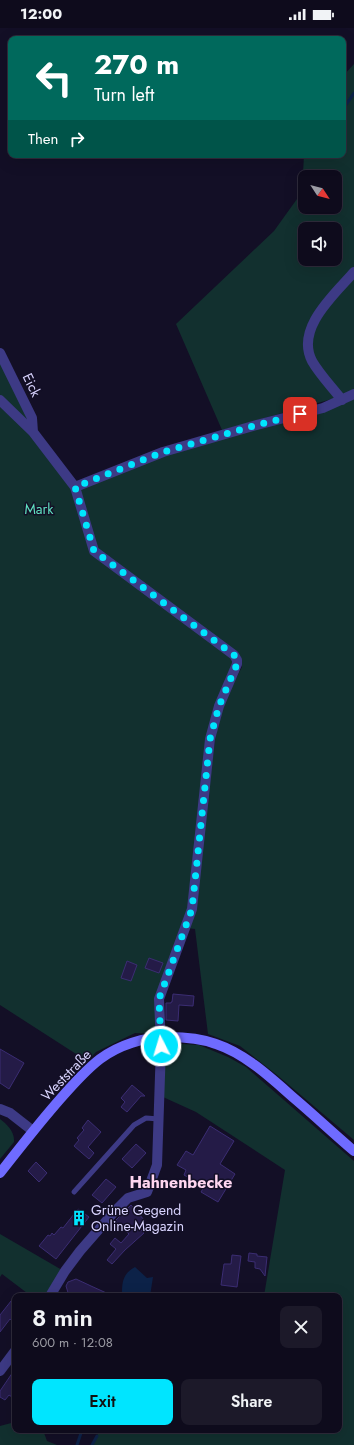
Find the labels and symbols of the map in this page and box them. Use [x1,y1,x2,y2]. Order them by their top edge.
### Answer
north arrow [298,170,342,214]
street label: Eick [18,370,47,401]
pin [283,397,317,431]
park label: Mark [24,499,54,519]
position arrow [140,1025,182,1067]
street label: Weststraße [36,1045,96,1105]
district label: Hahnenbecke [130,1171,232,1194]
place label: Grüne Gegend Online-Magazin [91,1200,184,1236]
building icon: Grüne Gegend Online-Magazin [70,1209,88,1227]

